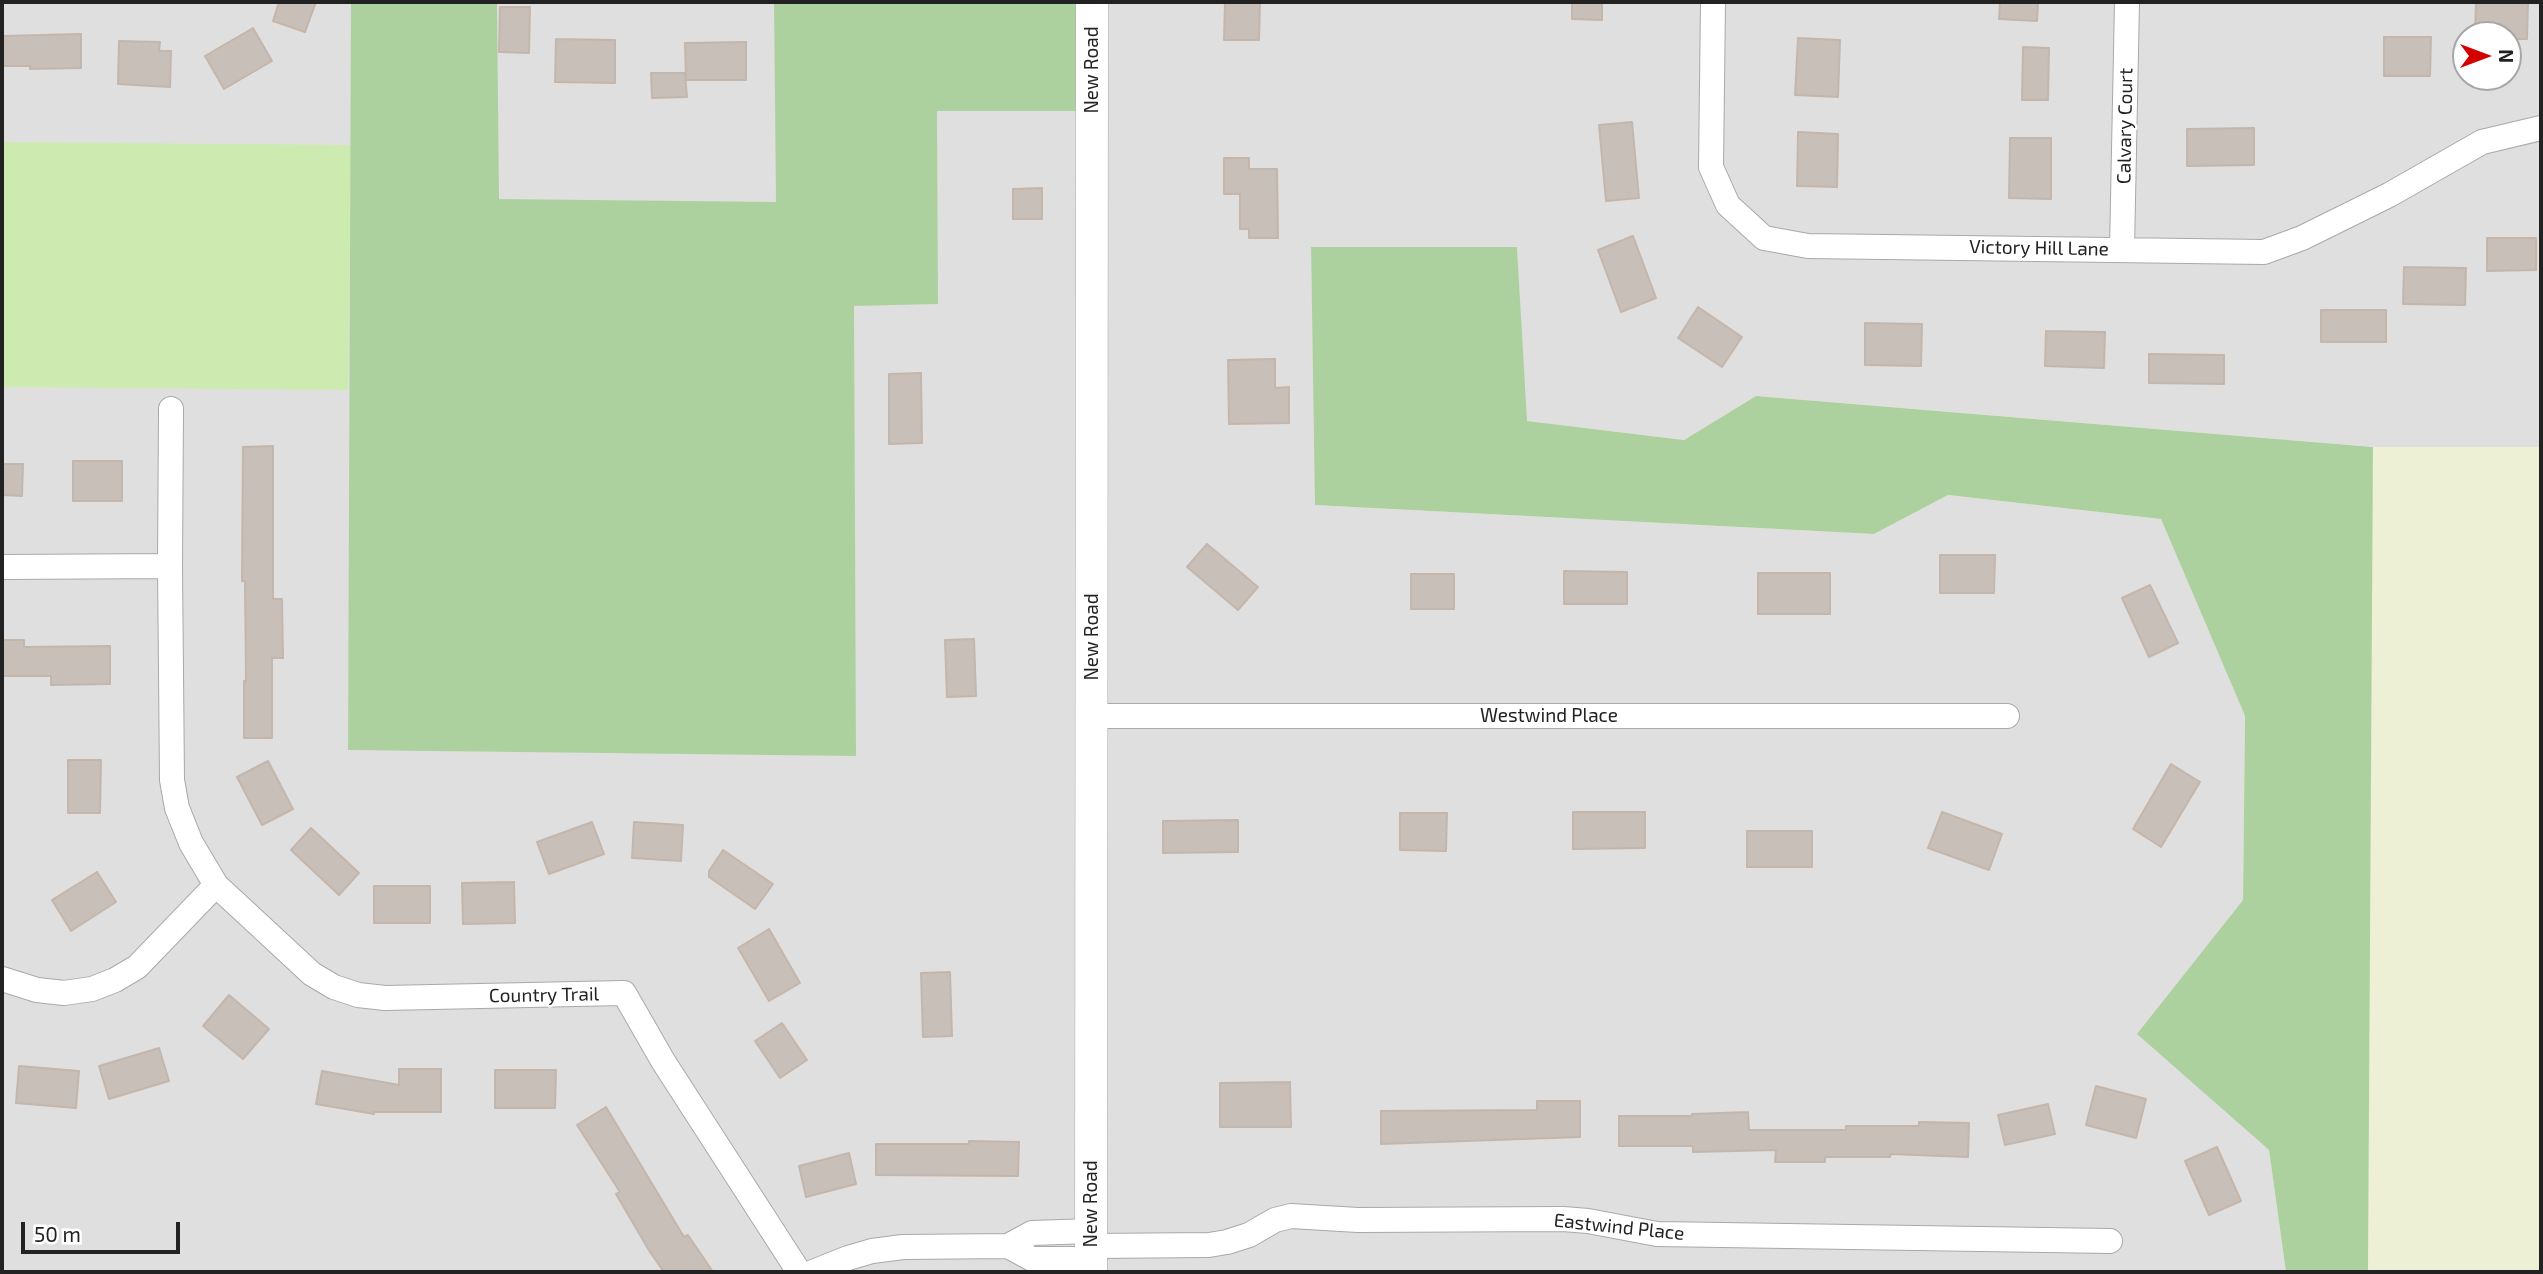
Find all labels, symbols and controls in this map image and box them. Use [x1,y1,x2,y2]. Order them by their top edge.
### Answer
north arrow [2452,21,2522,91]
street label: New Road [1081,26,1103,114]
text: N [2495,49,2518,63]
street label: Calvary Court [2113,68,2137,184]
street label: Victory Hill Lane [1969,235,2109,261]
street label: New Road [1081,593,1103,681]
street label: Westwind Place [1480,705,1618,727]
street label: Country Trail [489,983,599,1007]
street label: New Road [1080,1160,1102,1248]
scale bar [24,1208,184,1252]
street label: Eastwind Place [1553,1209,1685,1245]
text: 50 m [34,1221,81,1246]

